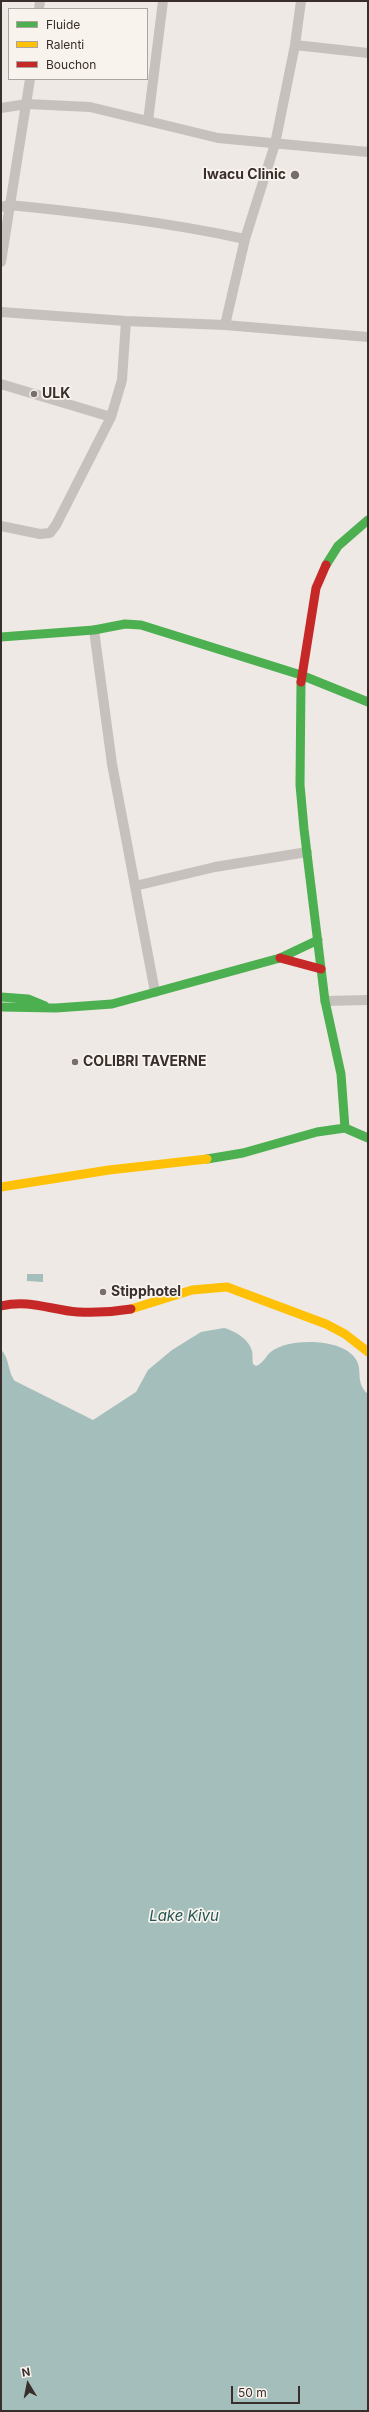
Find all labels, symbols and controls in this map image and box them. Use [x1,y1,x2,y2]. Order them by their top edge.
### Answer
legend [8,8,148,80]
text: Fluide [46,17,80,32]
text: Ralenti [46,37,84,52]
text: Bouchon [46,57,96,72]
place label: Iwacu Clinic [203,167,286,183]
marker: Iwacu Clinic [289,169,301,181]
place label: ULK [42,386,70,402]
marker: ULK [29,389,39,399]
place label: COLIBRI TAVERNE [83,1054,206,1070]
marker: COLIBRI TAVERNE [70,1057,80,1067]
place label: Stipphotel [111,1284,181,1300]
marker: Stipphotel [98,1287,108,1297]
water label: Lake Kivu [149,1907,219,1925]
north arrow [8,2364,48,2404]
text: N [21,2365,31,2380]
scale bar [233,2378,302,2404]
text: 50 m [238,2385,267,2400]

